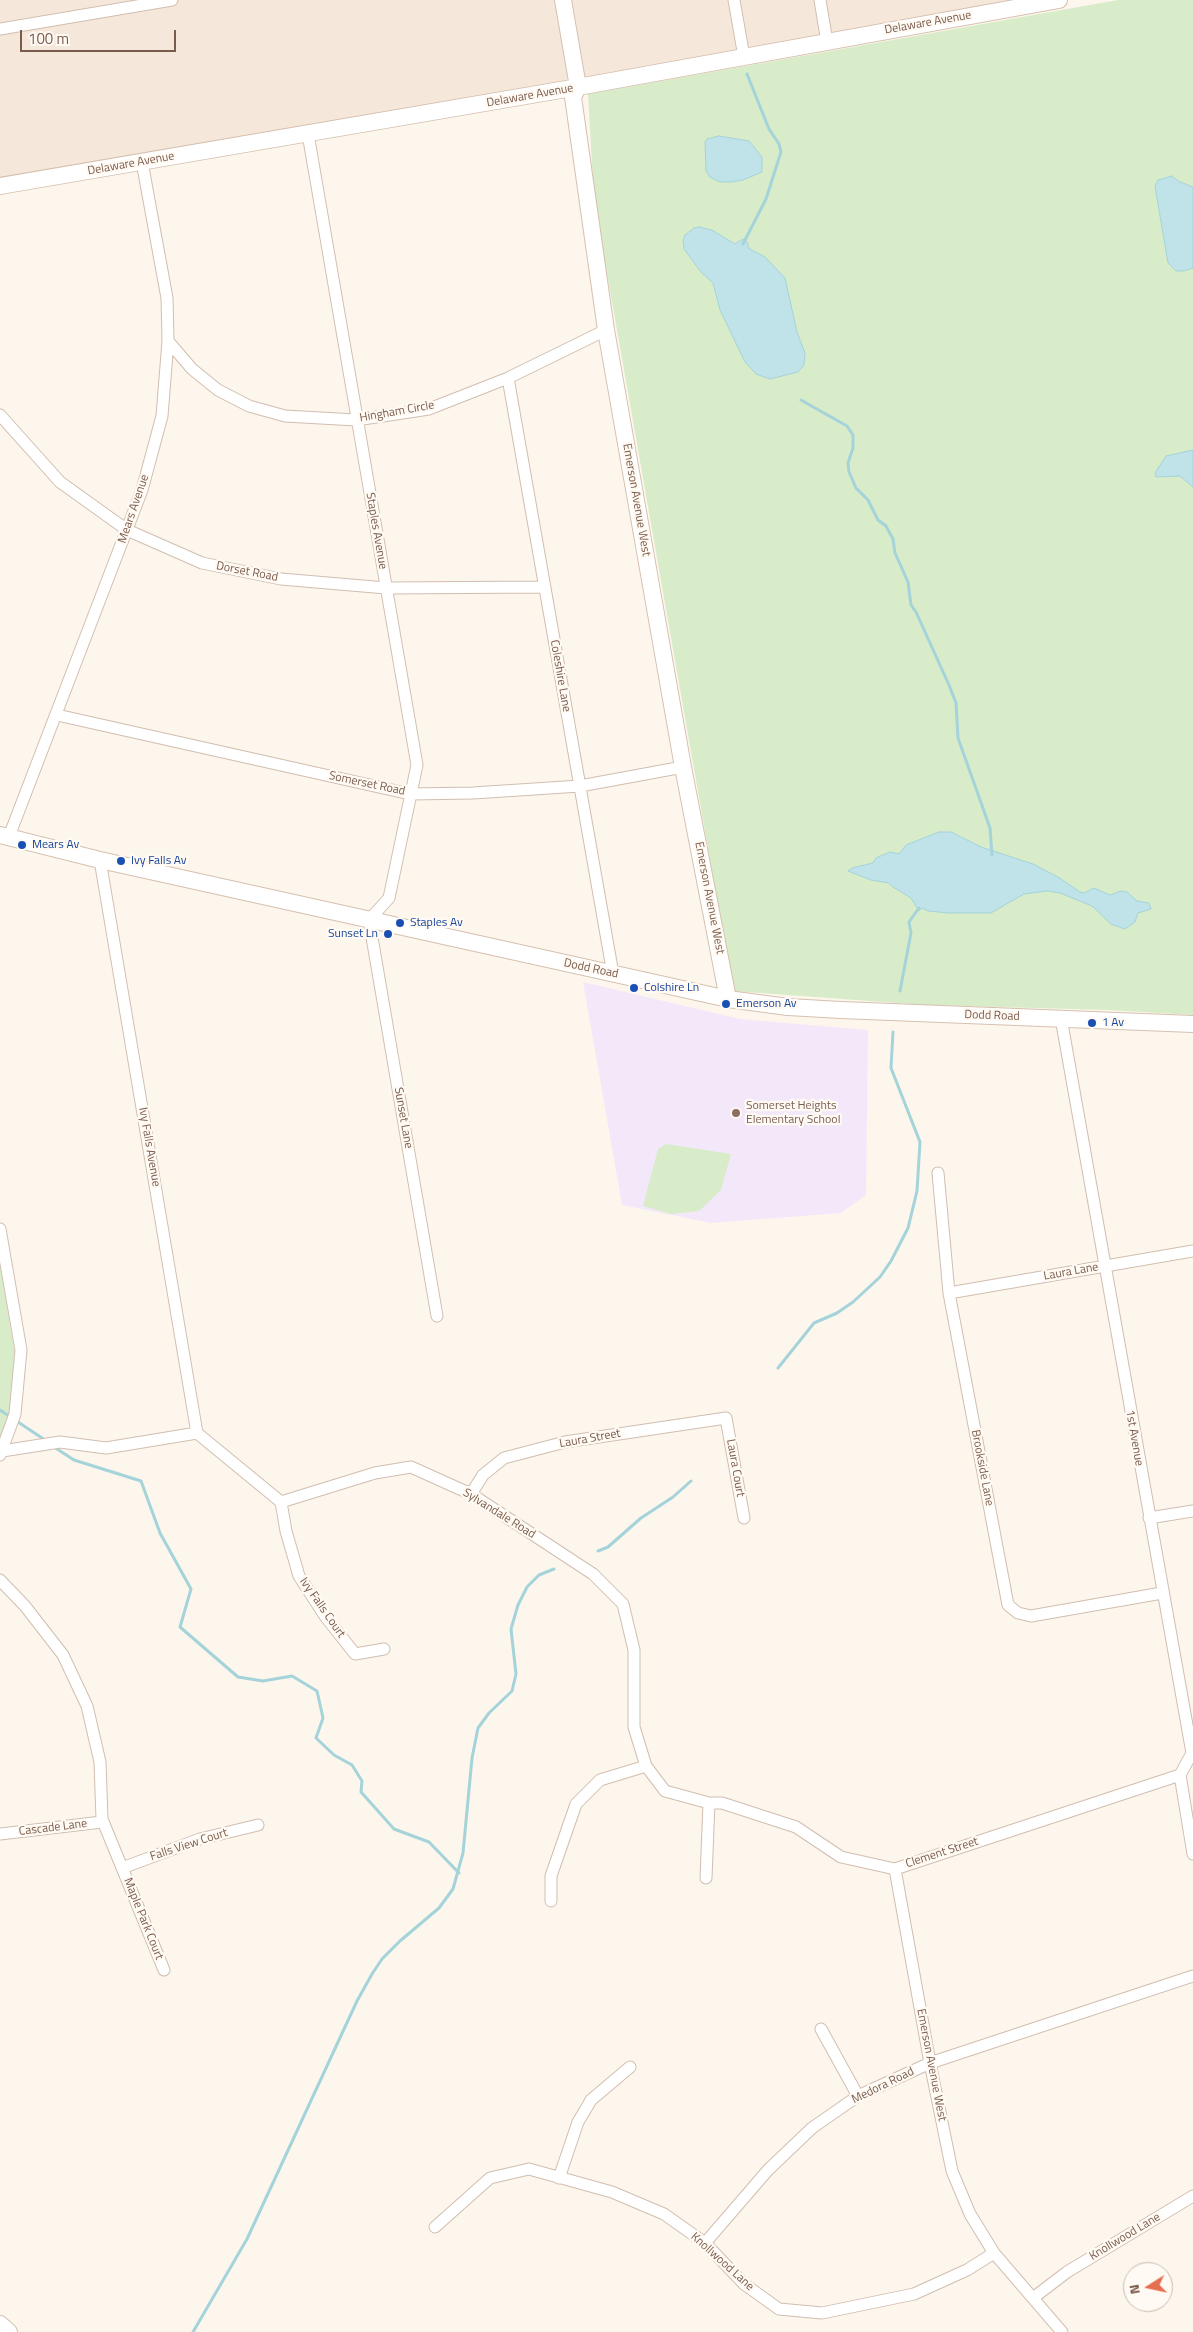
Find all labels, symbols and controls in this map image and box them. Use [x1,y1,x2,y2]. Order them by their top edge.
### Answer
street label: Delaware Avenue [883,8,973,38]
scale bar [22,20,179,52]
text: 100 m [28,27,69,50]
street label: Delaware Avenue [485,81,575,111]
street label: Delaware Avenue [86,149,176,179]
street label: Hingham Circle [358,398,436,426]
street label: Emerson Avenue West [619,442,653,558]
street label: Mears Avenue [115,473,153,545]
street label: Staples Avenue [362,492,390,570]
street label: Dorset Road [215,559,279,585]
street label: Coleshire Lane [547,639,573,713]
street label: Somerset Road [328,769,406,799]
place label: Mears Av [32,838,79,852]
marker: Mears Av [16,839,28,851]
street label: Emerson Avenue West [691,841,727,955]
place label: Ivy Falls Av [131,854,187,868]
marker: Ivy Falls Av [115,855,127,867]
place label: Staples Av [410,916,463,930]
marker: Staples Av [394,917,406,929]
place label: Sunset Ln [328,927,378,941]
marker: Sunset Ln [382,928,394,940]
street label: Dodd Road [562,956,620,982]
place label: Colshire Ln [644,981,699,995]
marker: Colshire Ln [628,982,640,994]
place label: Emerson Av [736,997,797,1011]
marker: Emerson Av [720,998,732,1010]
street label: Dodd Road [964,1008,1020,1024]
place label: 1 Av [1102,1016,1124,1030]
marker: 1 Av [1086,1017,1098,1029]
street label: Sunset Lane [391,1086,415,1150]
place label: Somerset Heights Elementary School [746,1099,840,1127]
street label: Ivy Falls Avenue [135,1106,163,1188]
marker: Somerset Heights Elementary School [730,1107,742,1119]
street label: Laura Lane [1043,1260,1099,1284]
street label: 1st Avenue [1122,1409,1146,1467]
street label: Laura Street [558,1427,622,1451]
street label: Brookside Lane [968,1429,996,1507]
street label: Laura Court [723,1438,747,1498]
street label: Sylvandale Road [460,1486,538,1542]
street label: Ivy Falls Court [296,1575,348,1641]
street label: Cascade Lane [18,1817,88,1839]
street label: Falls View Court [148,1826,230,1864]
street label: Clement Street [904,1834,980,1872]
street label: Maple Park Court [120,1876,166,1962]
street label: Emerson Avenue West [913,2008,949,2122]
street label: Medora Road [849,2065,917,2107]
street label: Knollwood Lane [1087,2210,1163,2264]
street label: Knollwood Lane [687,2230,757,2294]
north arrow [1123,2262,1173,2312]
text: N [1123,2283,1145,2296]

